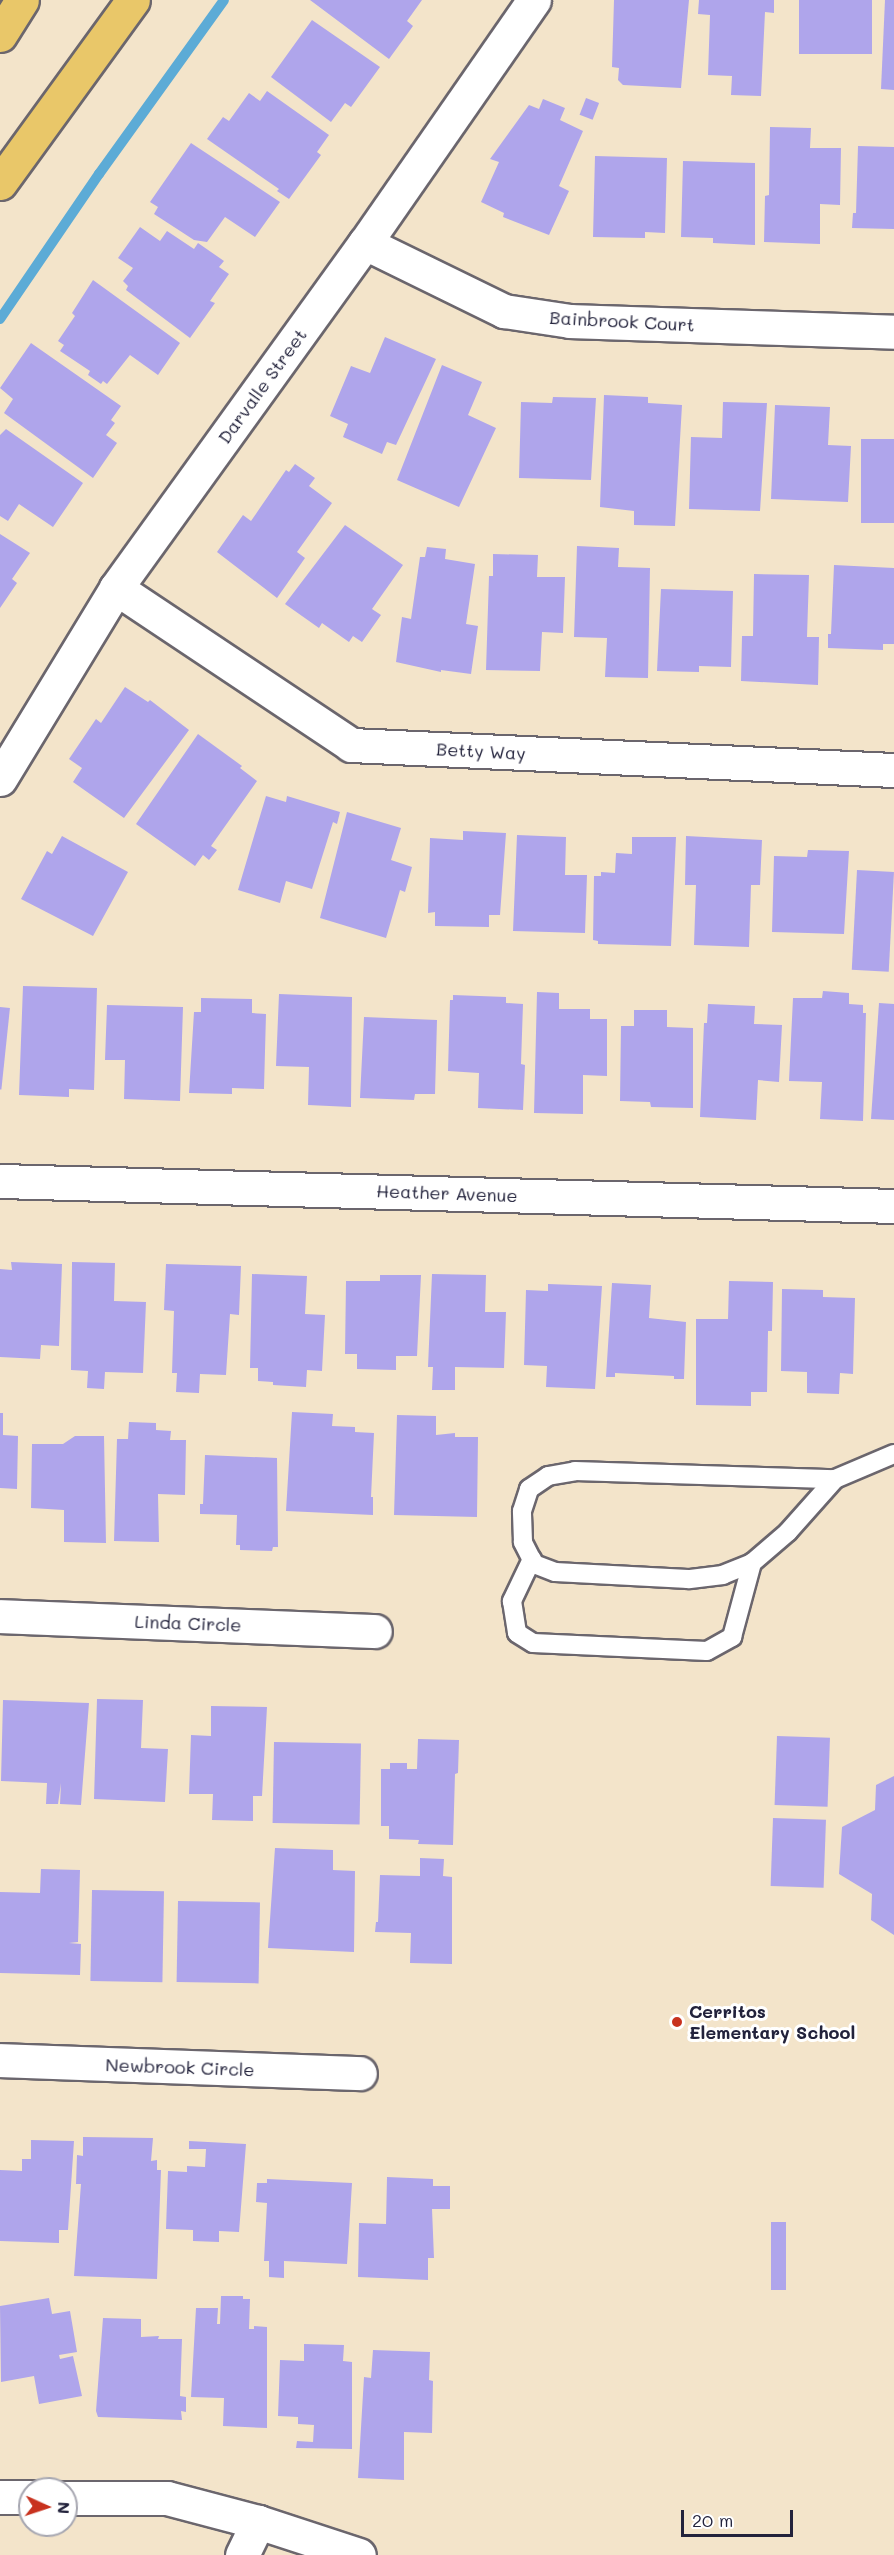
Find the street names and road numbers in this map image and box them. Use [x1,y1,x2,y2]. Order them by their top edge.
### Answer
street label: Bainbrook Court [549,306,695,336]
street label: Darvalle Street [213,324,311,448]
street label: Betty Way [436,738,526,764]
street label: Heather Avenue [376,1180,518,1206]
street label: Linda Circle [134,1610,242,1636]
street label: Newbrook Circle [105,2054,255,2080]

